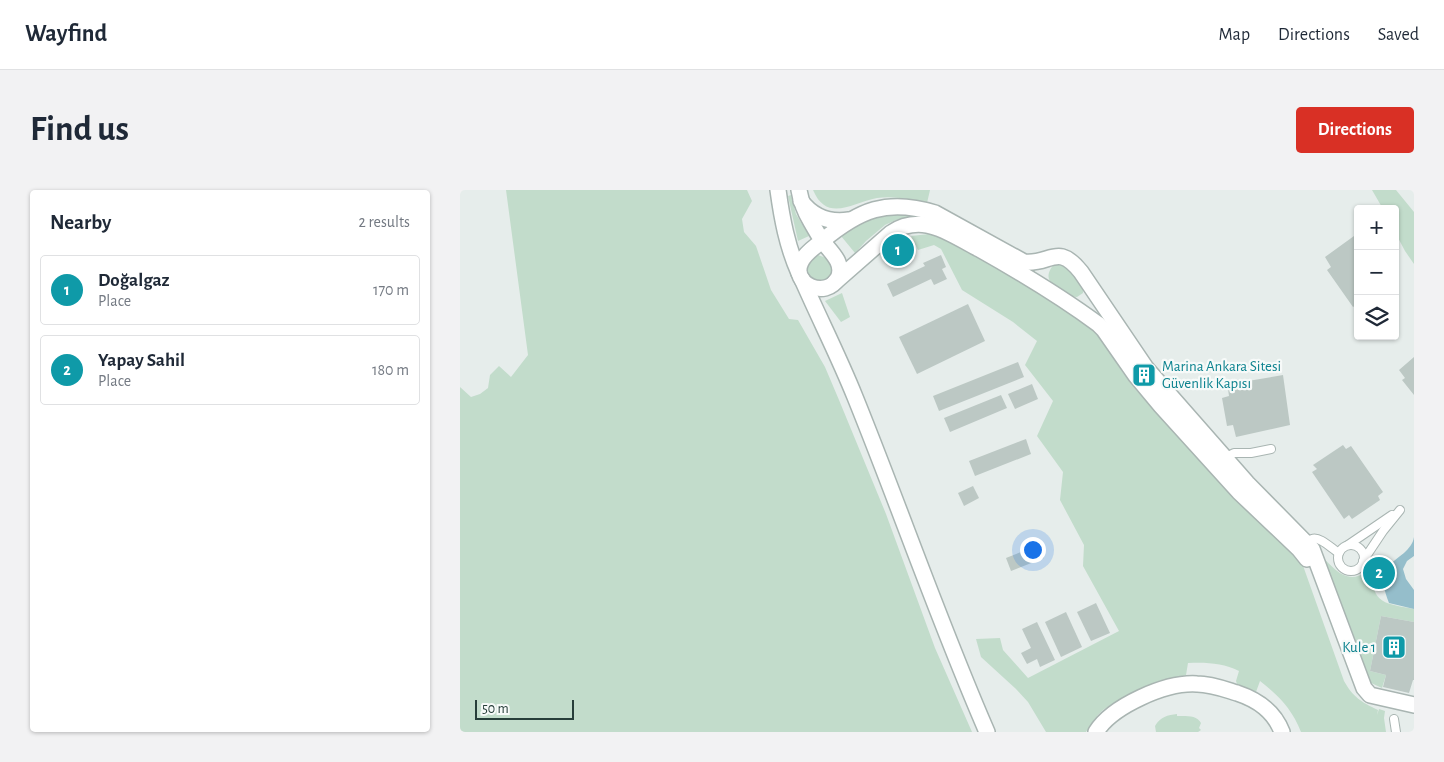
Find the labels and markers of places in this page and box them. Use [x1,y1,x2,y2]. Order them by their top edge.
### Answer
pin: 1 [882,231,914,269]
place label: Marina Ankara Sitesi Güvenlik Kapısı [1162,359,1281,391]
building icon: Marina Ankara Sitesi Güvenlik Kapısı [1131,362,1157,388]
pin: 2 [1363,554,1395,592]
building icon: Kule 1 [1381,634,1407,660]
place label: Kule 1 [1342,640,1376,655]

